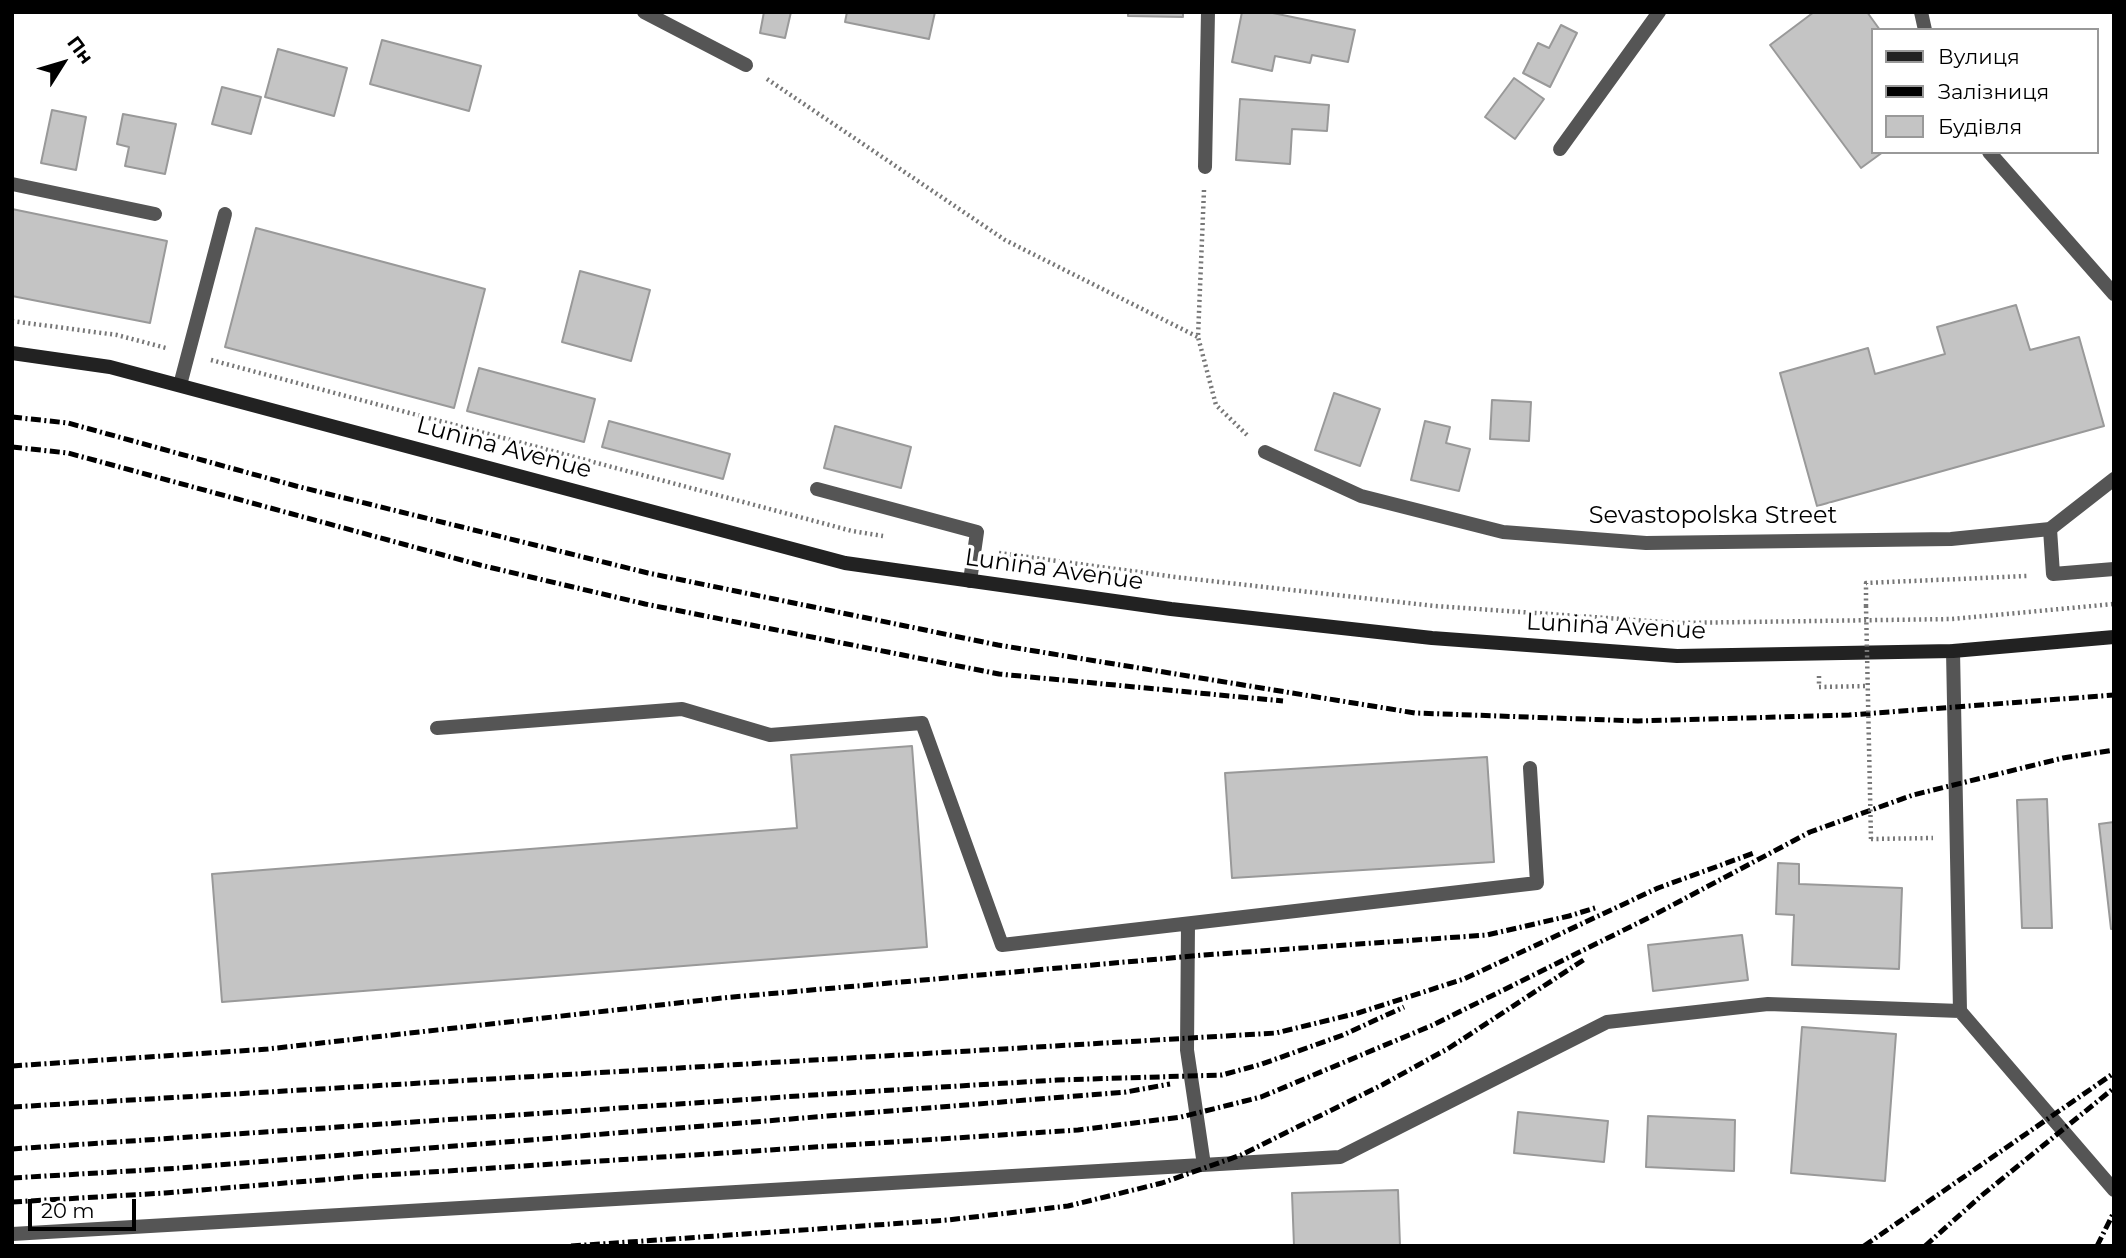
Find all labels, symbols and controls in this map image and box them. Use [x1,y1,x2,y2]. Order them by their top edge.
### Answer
north arrow [28,28,98,98]
legend [1870,28,2098,154]
text: Пн [62,32,98,68]
text: Вулиця [1938,44,2020,69]
text: Залізниця [1938,79,2049,104]
text: Будівля [1938,114,2022,139]
street label: Lunina Avenue [413,411,595,485]
street label: Sevastopolska Street [1589,502,1837,530]
street label: Lunina Avenue [963,543,1145,597]
street label: Lunina Avenue [1525,608,1707,646]
scale bar [32,1184,140,1228]
text: 20 m [41,1198,95,1223]

